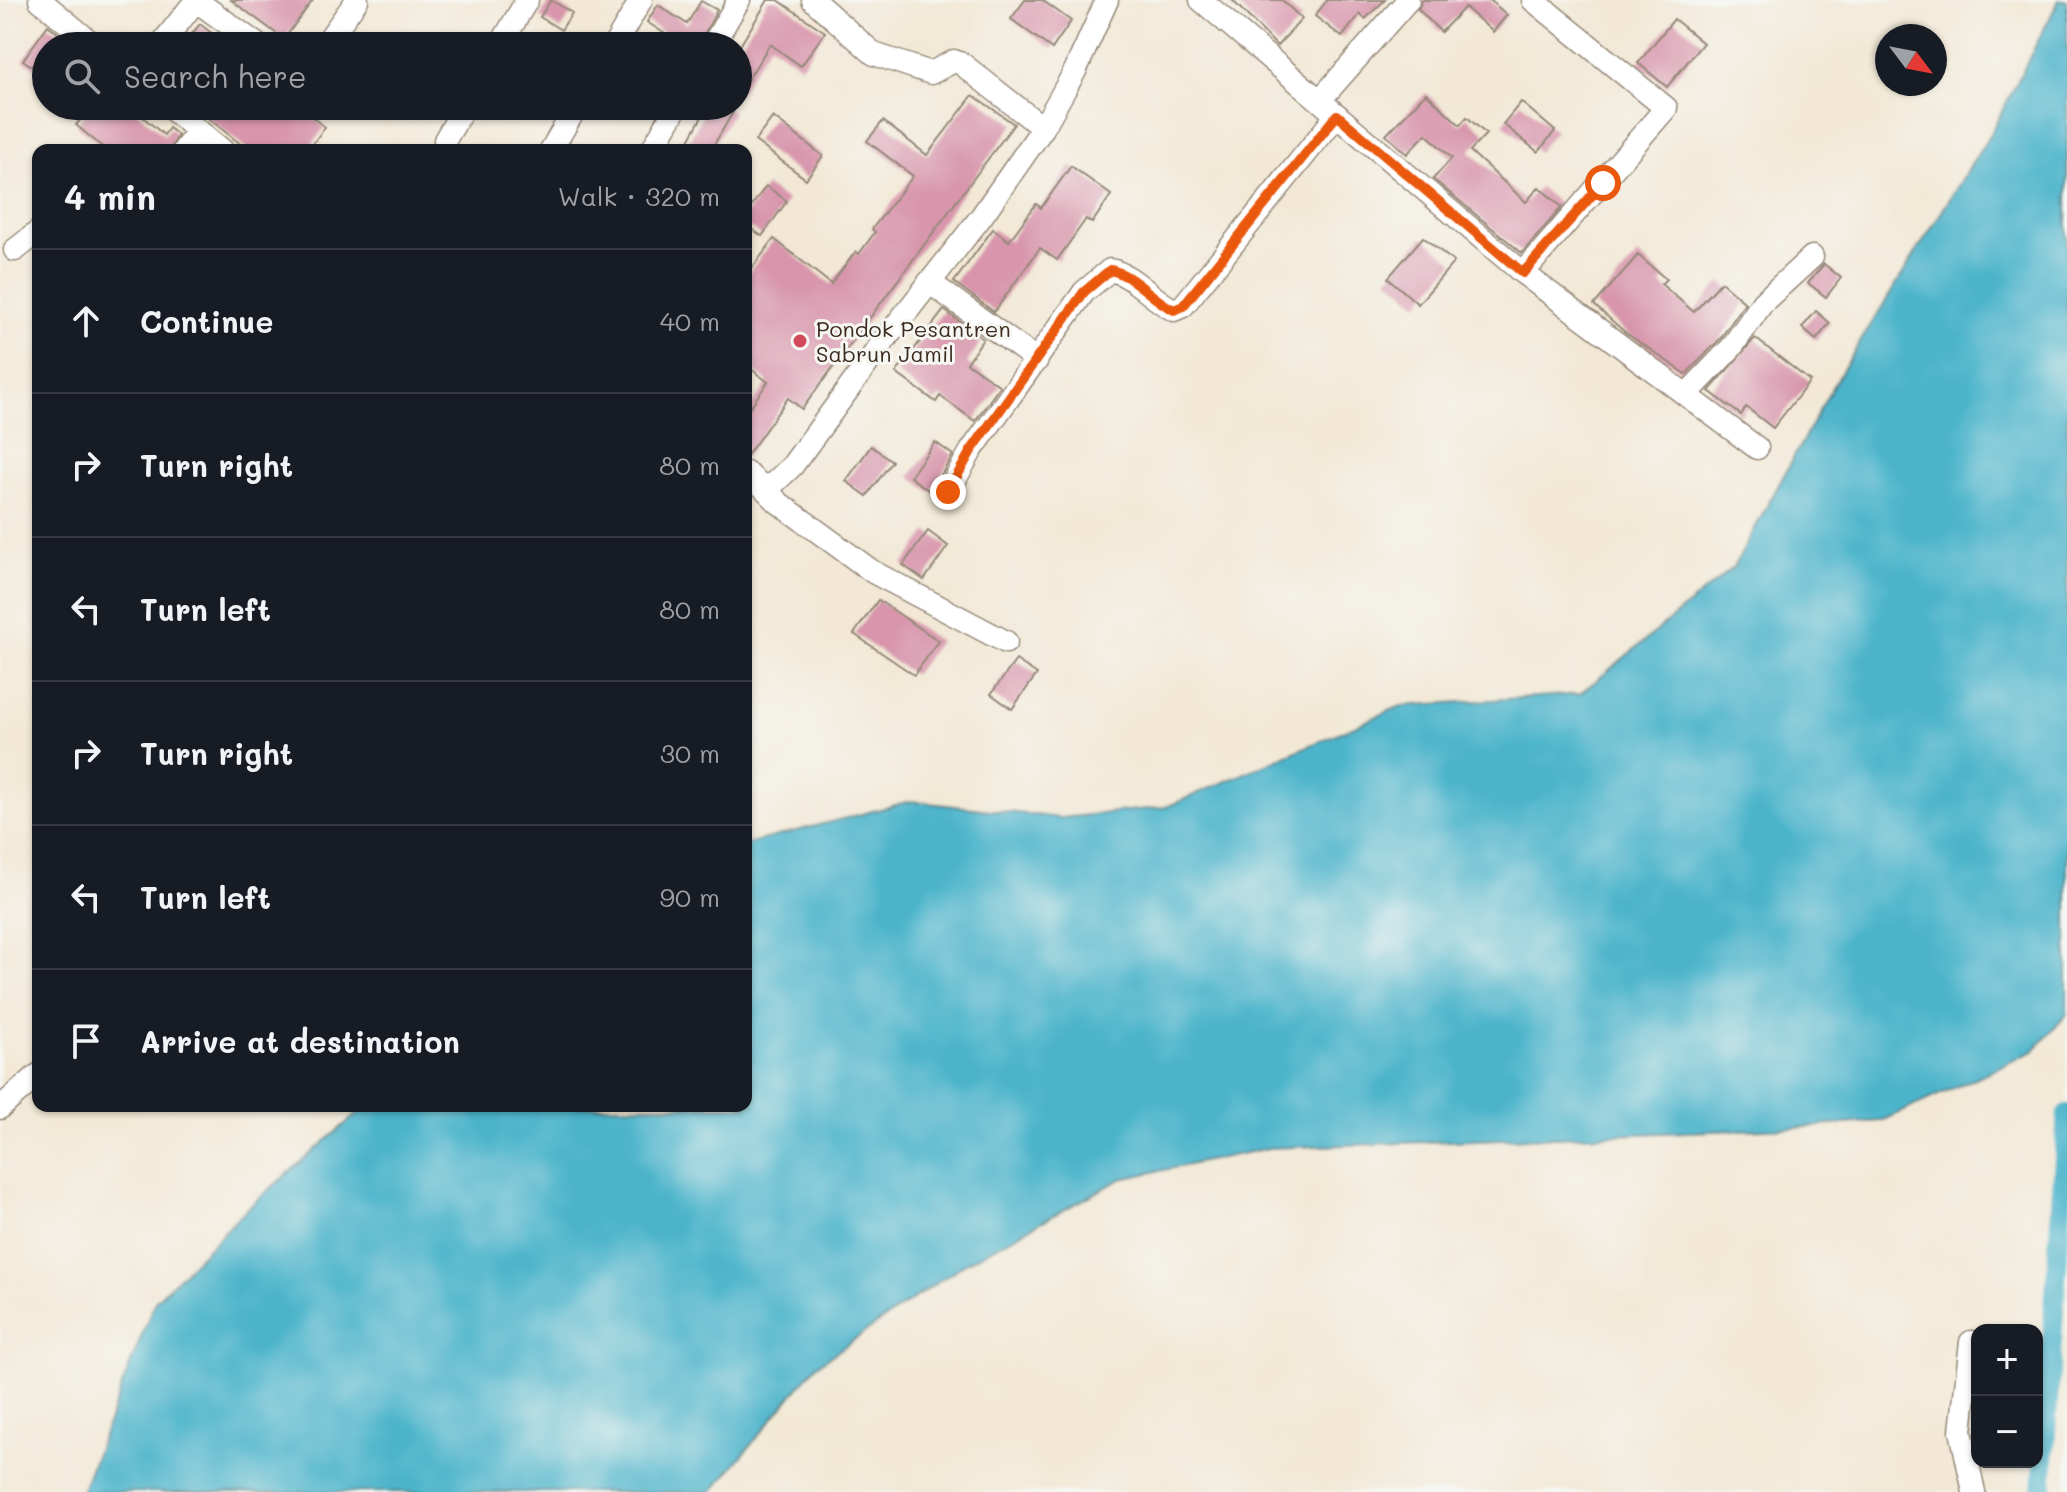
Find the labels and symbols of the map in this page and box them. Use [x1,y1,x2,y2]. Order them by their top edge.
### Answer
north arrow [1875,24,1947,96]
route start [1585,165,1621,201]
place label: Pondok Pesantren Sabrun Jamil [816,314,1011,368]
marker: Pondok Pesantren Sabrun Jamil [791,332,809,350]
route end [930,474,966,510]

